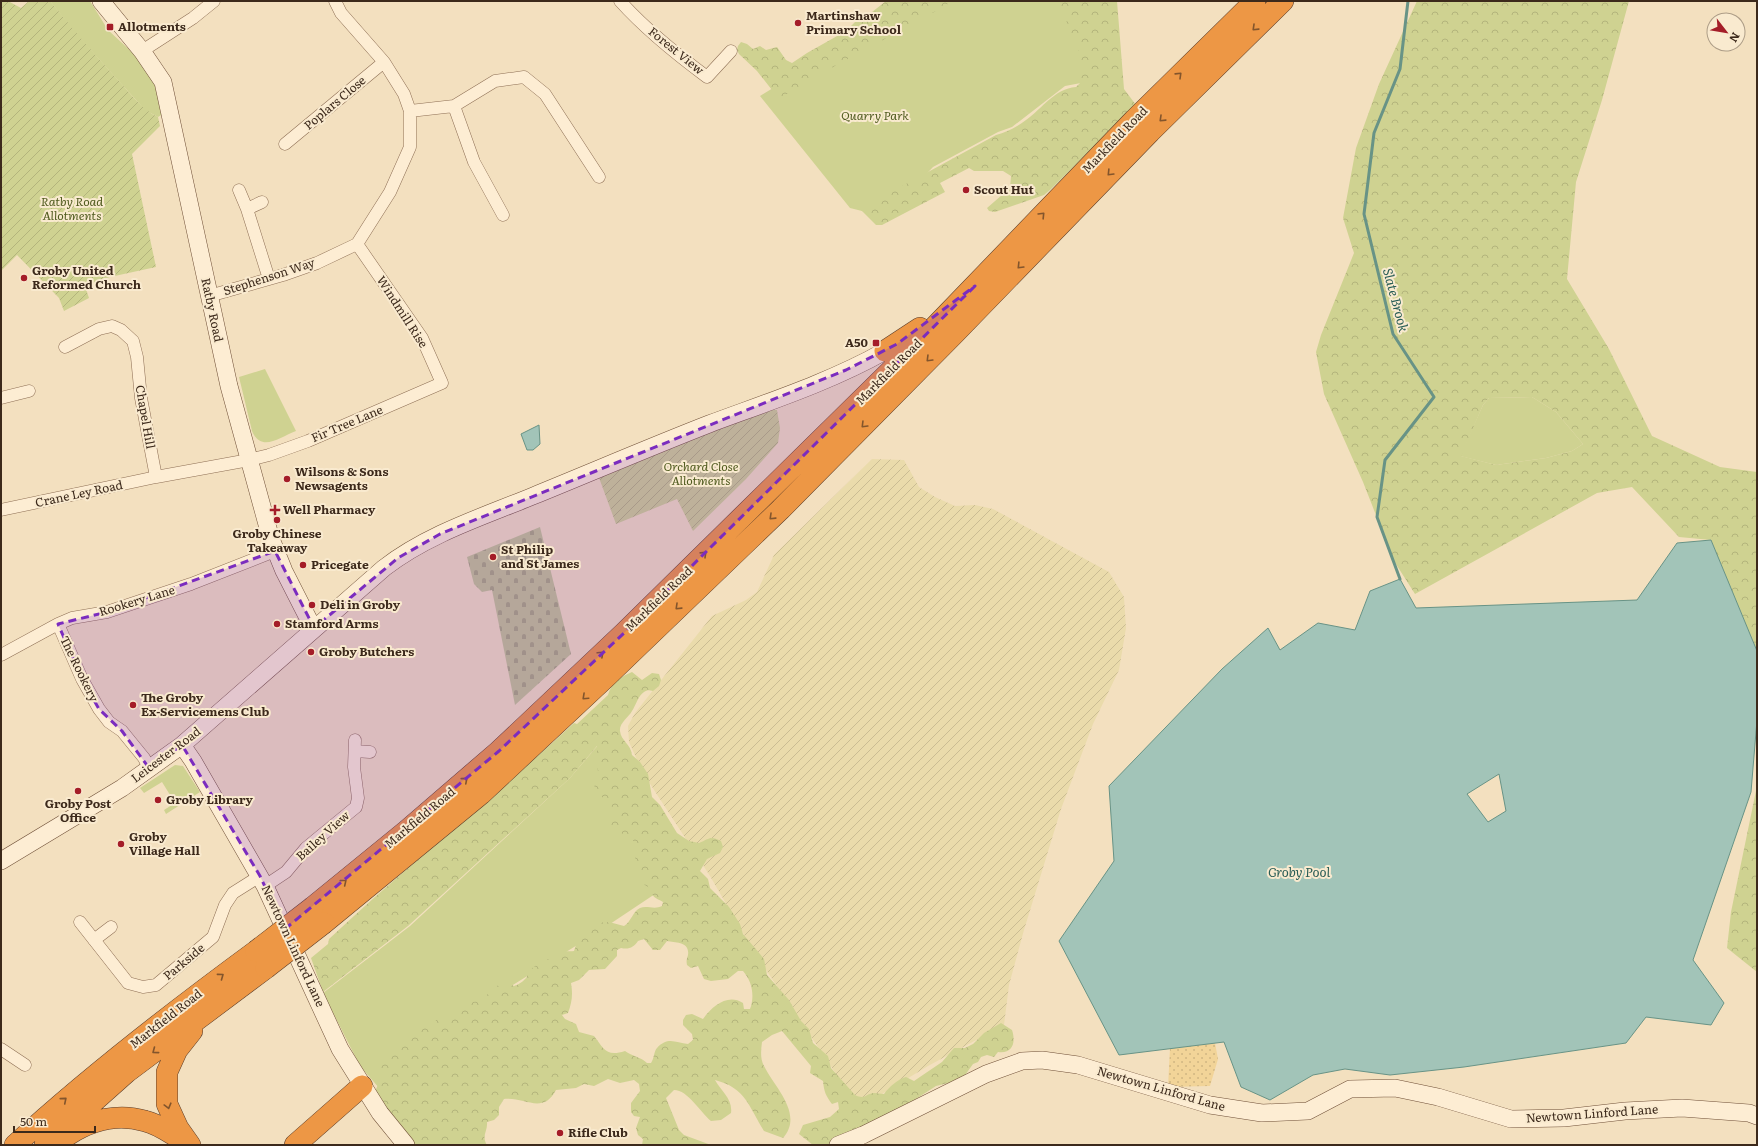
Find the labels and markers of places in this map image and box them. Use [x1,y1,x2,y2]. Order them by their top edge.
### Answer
place label: Martinshaw Primary School [806,6,902,38]
place label: Allotments [118,17,186,35]
marker: Martinshaw Primary School [793,18,803,28]
marker: Allotments [105,22,115,32]
place label: Scout Hut [974,180,1034,198]
marker: Scout Hut [961,185,971,195]
place label: Groby United Reformed Church [32,261,141,293]
marker: Groby United Reformed Church [19,273,29,283]
place label: A50 [845,333,869,351]
marker: A50 [871,338,881,348]
place label: Wilsons & Sons Newsagents [295,462,388,494]
marker: Wilsons & Sons Newsagents [282,474,292,484]
place label: Well Pharmacy [283,500,376,518]
marker: Well Pharmacy [270,505,280,515]
marker: Groby Chinese Takeaway [272,515,282,525]
place label: Groby Chinese Takeaway [232,524,322,556]
place label: St Philip and St James [501,540,579,572]
marker: St Philip and St James [488,552,498,562]
place label: Pricegate [311,555,369,573]
marker: Pricegate [298,560,308,570]
place label: Deli in Groby [320,595,401,613]
marker: Deli in Groby [307,600,317,610]
place label: Stamford Arms [285,614,378,632]
marker: Stamford Arms [272,619,282,629]
place label: Groby Butchers [319,642,414,660]
marker: Groby Butchers [306,647,316,657]
place label: The Groby Ex-Servicemens Club [141,688,269,720]
marker: The Groby Ex-Servicemens Club [128,700,138,710]
marker: Groby Post Office [73,786,83,796]
place label: Groby Library [166,790,254,808]
place label: Groby Post Office [45,794,112,826]
marker: Groby Library [153,795,163,805]
place label: Groby Village Hall [129,827,201,859]
marker: Groby Village Hall [116,839,126,849]
place label: Rifle Club [568,1123,628,1141]
marker: Rifle Club [555,1128,565,1138]

